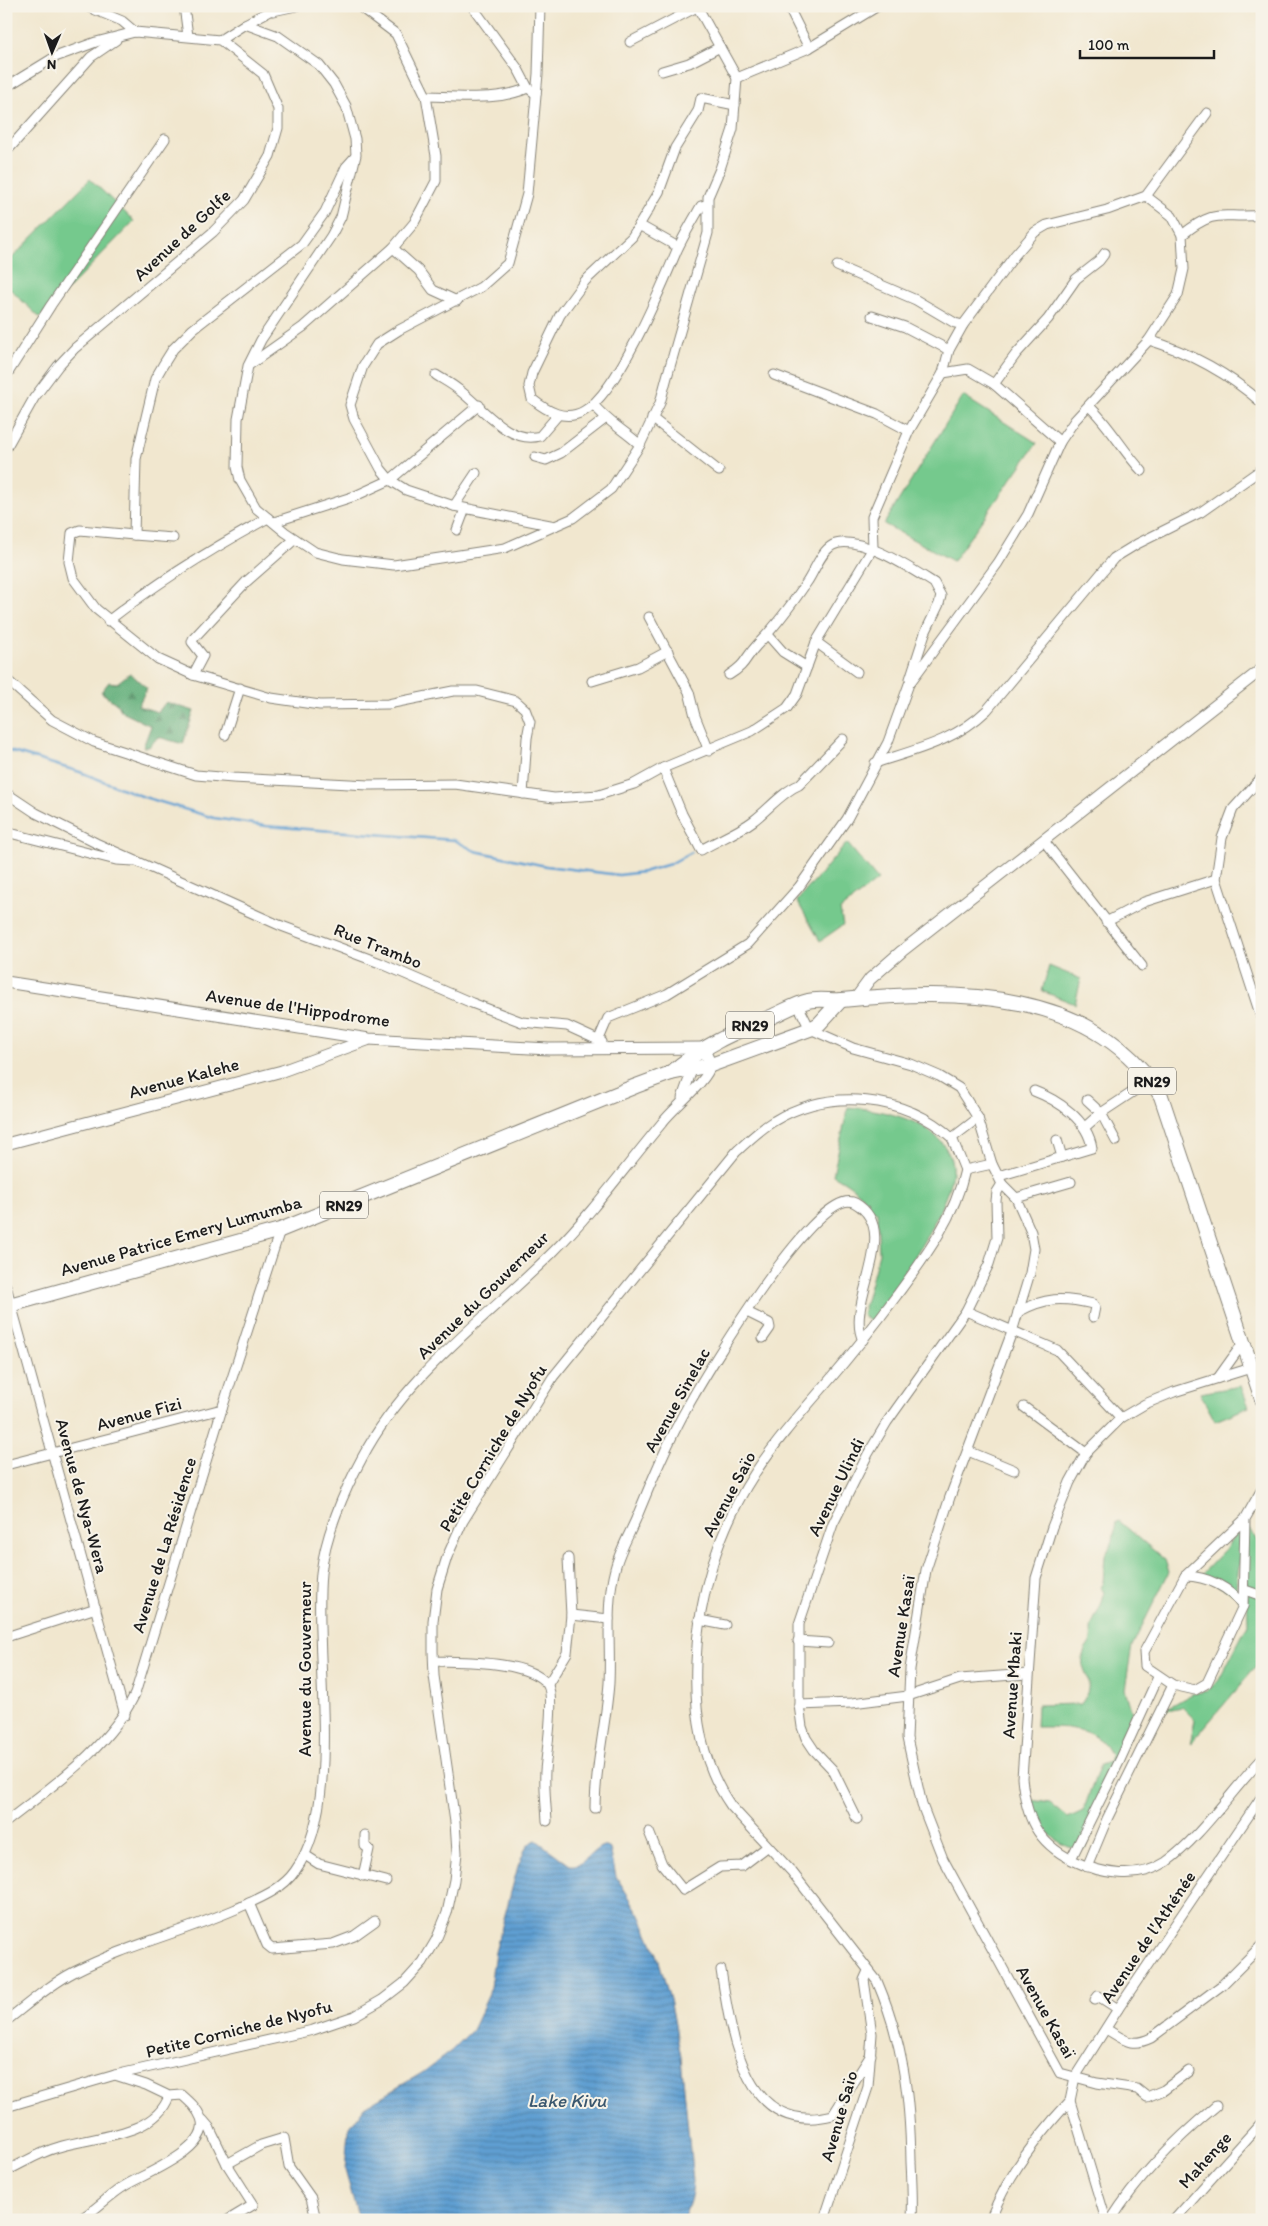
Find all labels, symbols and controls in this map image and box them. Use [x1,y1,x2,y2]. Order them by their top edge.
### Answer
north arrow [28,28,78,78]
scale bar [1080,28,1214,60]
text: 100 m [1088,36,1130,54]
text: N [47,56,57,73]
street label: Avenue de Golfe [129,184,235,286]
street label: Rue Trambo [331,918,425,974]
street label: Avenue de l'Hippodrome [205,984,391,1032]
road number: RN29 [726,1012,774,1038]
street label: Avenue Kalehe [126,1053,242,1103]
road number: RN29 [1128,1068,1176,1094]
street label: Avenue Patrice Emery Lumumba [58,1191,305,1281]
road number: RN29 [320,1192,368,1218]
street label: Avenue du Gouverneur [412,1226,554,1364]
street label: Avenue Sinelac [639,1344,715,1456]
street label: Petite Corniche de Nyofu [434,1360,552,1536]
street label: Avenue Fizi [94,1392,184,1436]
street label: Avenue de Nya-Wera [51,1416,113,1577]
street label: Avenue Ulindi [803,1434,869,1540]
street label: Avenue Saïo [697,1448,761,1540]
street label: Avenue de La Résidence [127,1455,201,1635]
street label: Avenue Kasaï [882,1573,920,1678]
street label: Avenue du Gouverneur [294,1580,316,1757]
street label: Avenue Mbaki [997,1631,1027,1739]
street label: Avenue de l'Athénée [1096,1867,1200,2007]
street label: Avenue Kasaï [1011,1962,1081,2063]
street label: Petite Corniche de Nyofu [143,1995,335,2063]
street label: Avenue Saïo [816,2068,862,2164]
water label: Lake Kivu [528,2089,607,2112]
street label: Mahenge [1174,2127,1236,2193]

